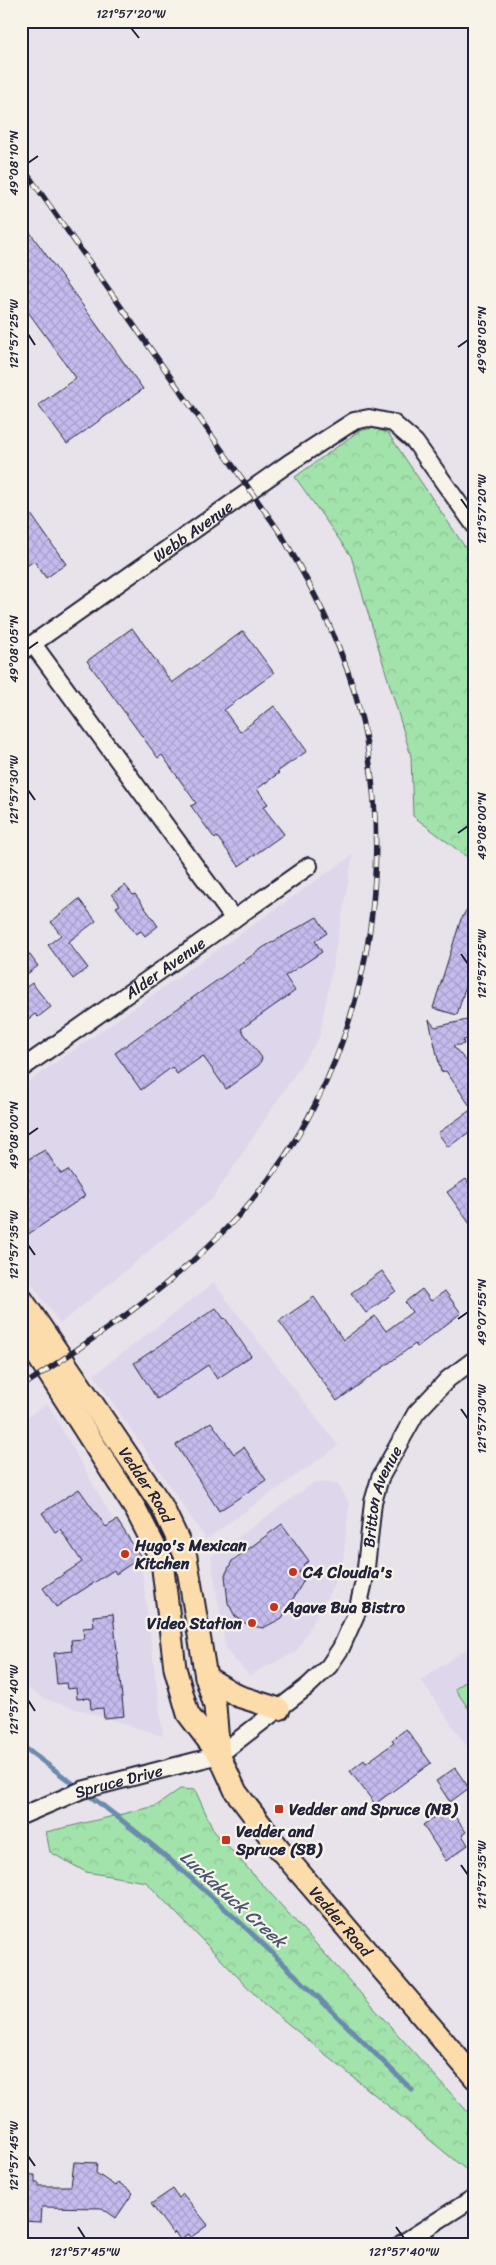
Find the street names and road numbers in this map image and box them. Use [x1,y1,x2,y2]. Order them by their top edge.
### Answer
street label: Webb Avenue [146,493,240,570]
street label: Alder Avenue [118,929,212,1008]
street label: Britton Avenue [354,1440,410,1549]
street label: Vedder Road [111,1441,183,1529]
street label: Spruce Drive [70,1756,166,1807]
street label: Vedder Road [301,1879,381,1965]

